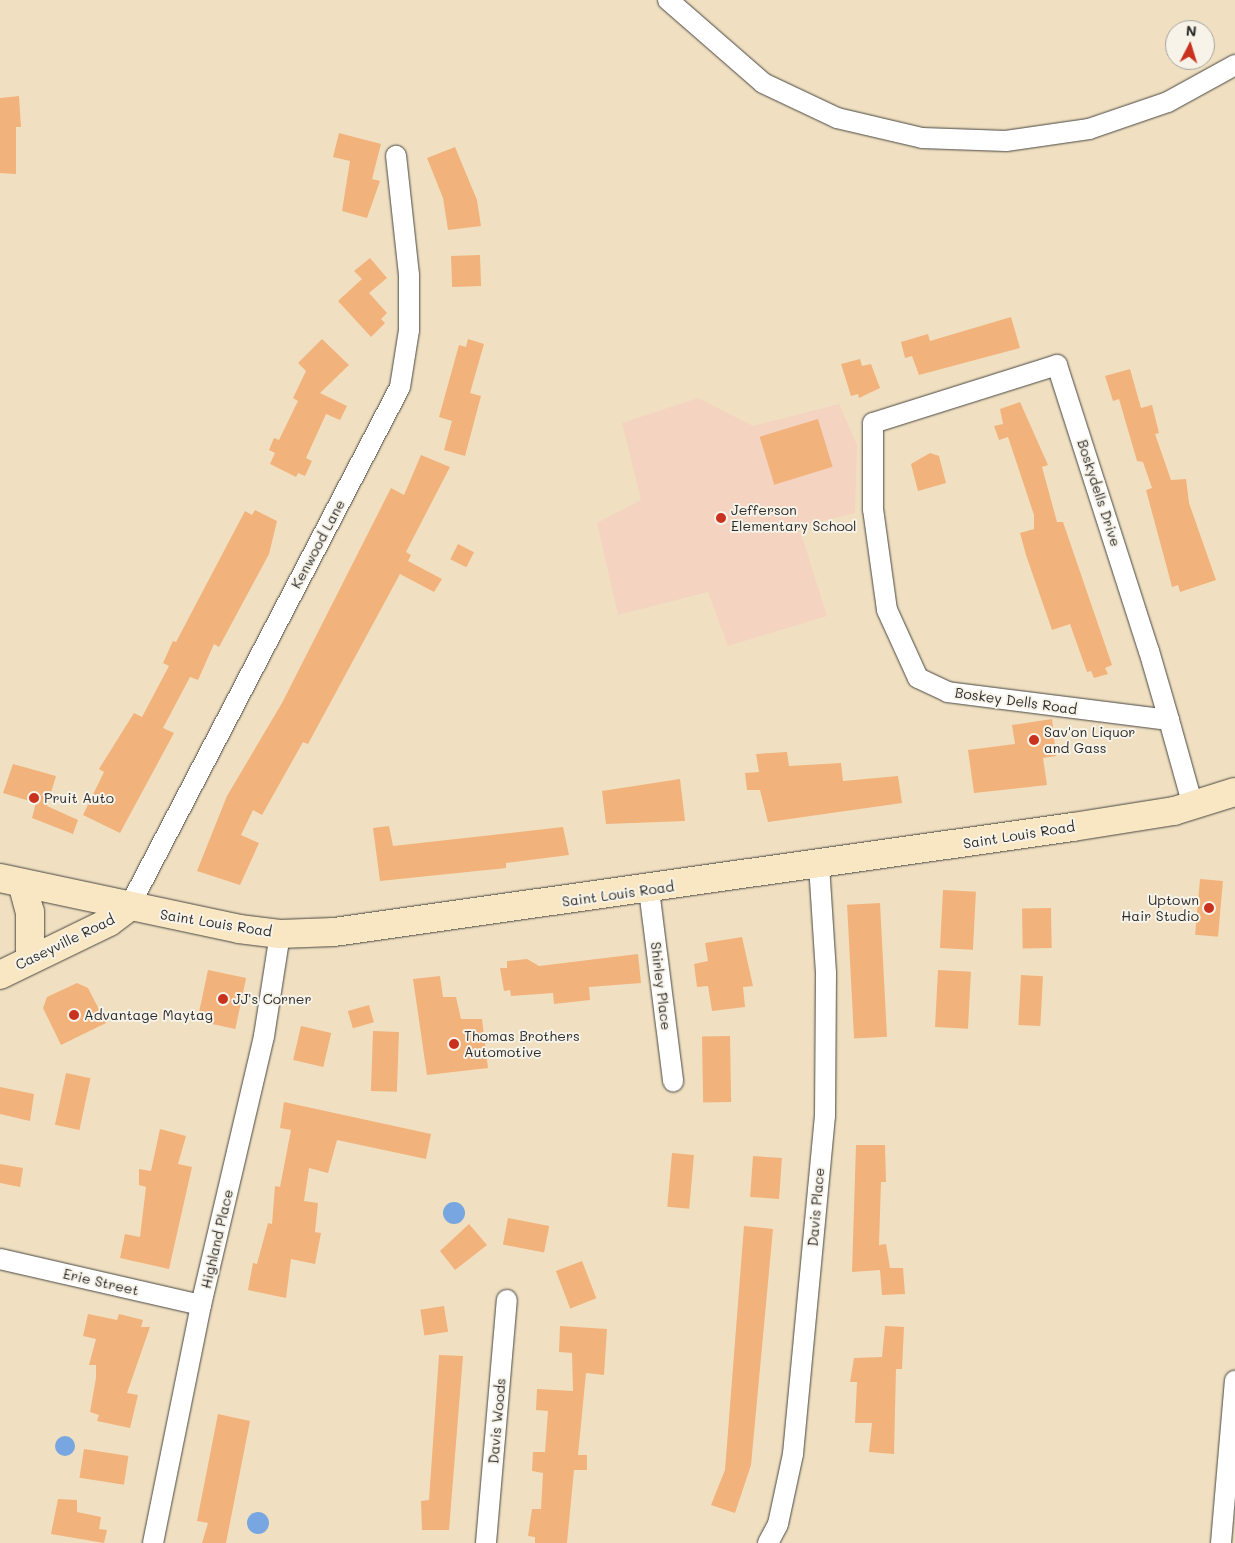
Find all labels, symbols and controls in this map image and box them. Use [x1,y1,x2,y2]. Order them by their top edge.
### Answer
north arrow [1165,20,1215,70]
text: N [1185,21,1197,40]
street label: Boskydells Drive [1074,437,1124,549]
street label: Kenwood Lane [288,497,348,591]
place label: Jefferson Elementary School [731,502,857,534]
marker: Jefferson Elementary School [715,512,727,524]
street label: Boskey Dells Road [954,684,1078,718]
place label: Sav'on Liquor and Gass [1044,724,1135,756]
marker: Sav'on Liquor and Gass [1028,734,1040,746]
place label: Pruit Auto [44,790,114,806]
marker: Pruit Auto [28,792,40,804]
street label: Saint Louis Road [962,818,1076,852]
street label: Saint Louis Road [561,878,675,910]
place label: Uptown Hair Studio [1121,892,1199,924]
marker: Uptown Hair Studio [1203,902,1215,914]
street label: Saint Louis Road [159,906,273,940]
street label: Caseyville Road [13,911,117,973]
street label: Shirley Place [647,941,675,1031]
place label: JJ's Corner [233,991,312,1007]
marker: JJ's Corner [217,993,229,1005]
place label: Advantage Maytag [84,1007,213,1023]
marker: Advantage Maytag [68,1009,80,1021]
place label: Thomas Brothers Automotive [464,1028,580,1060]
marker: Thomas Brothers Automotive [448,1038,460,1050]
street label: Davis Place [804,1167,828,1247]
street label: Highland Place [197,1188,237,1290]
street label: Erie Street [62,1265,140,1299]
street label: Davis Woods [485,1377,509,1465]

